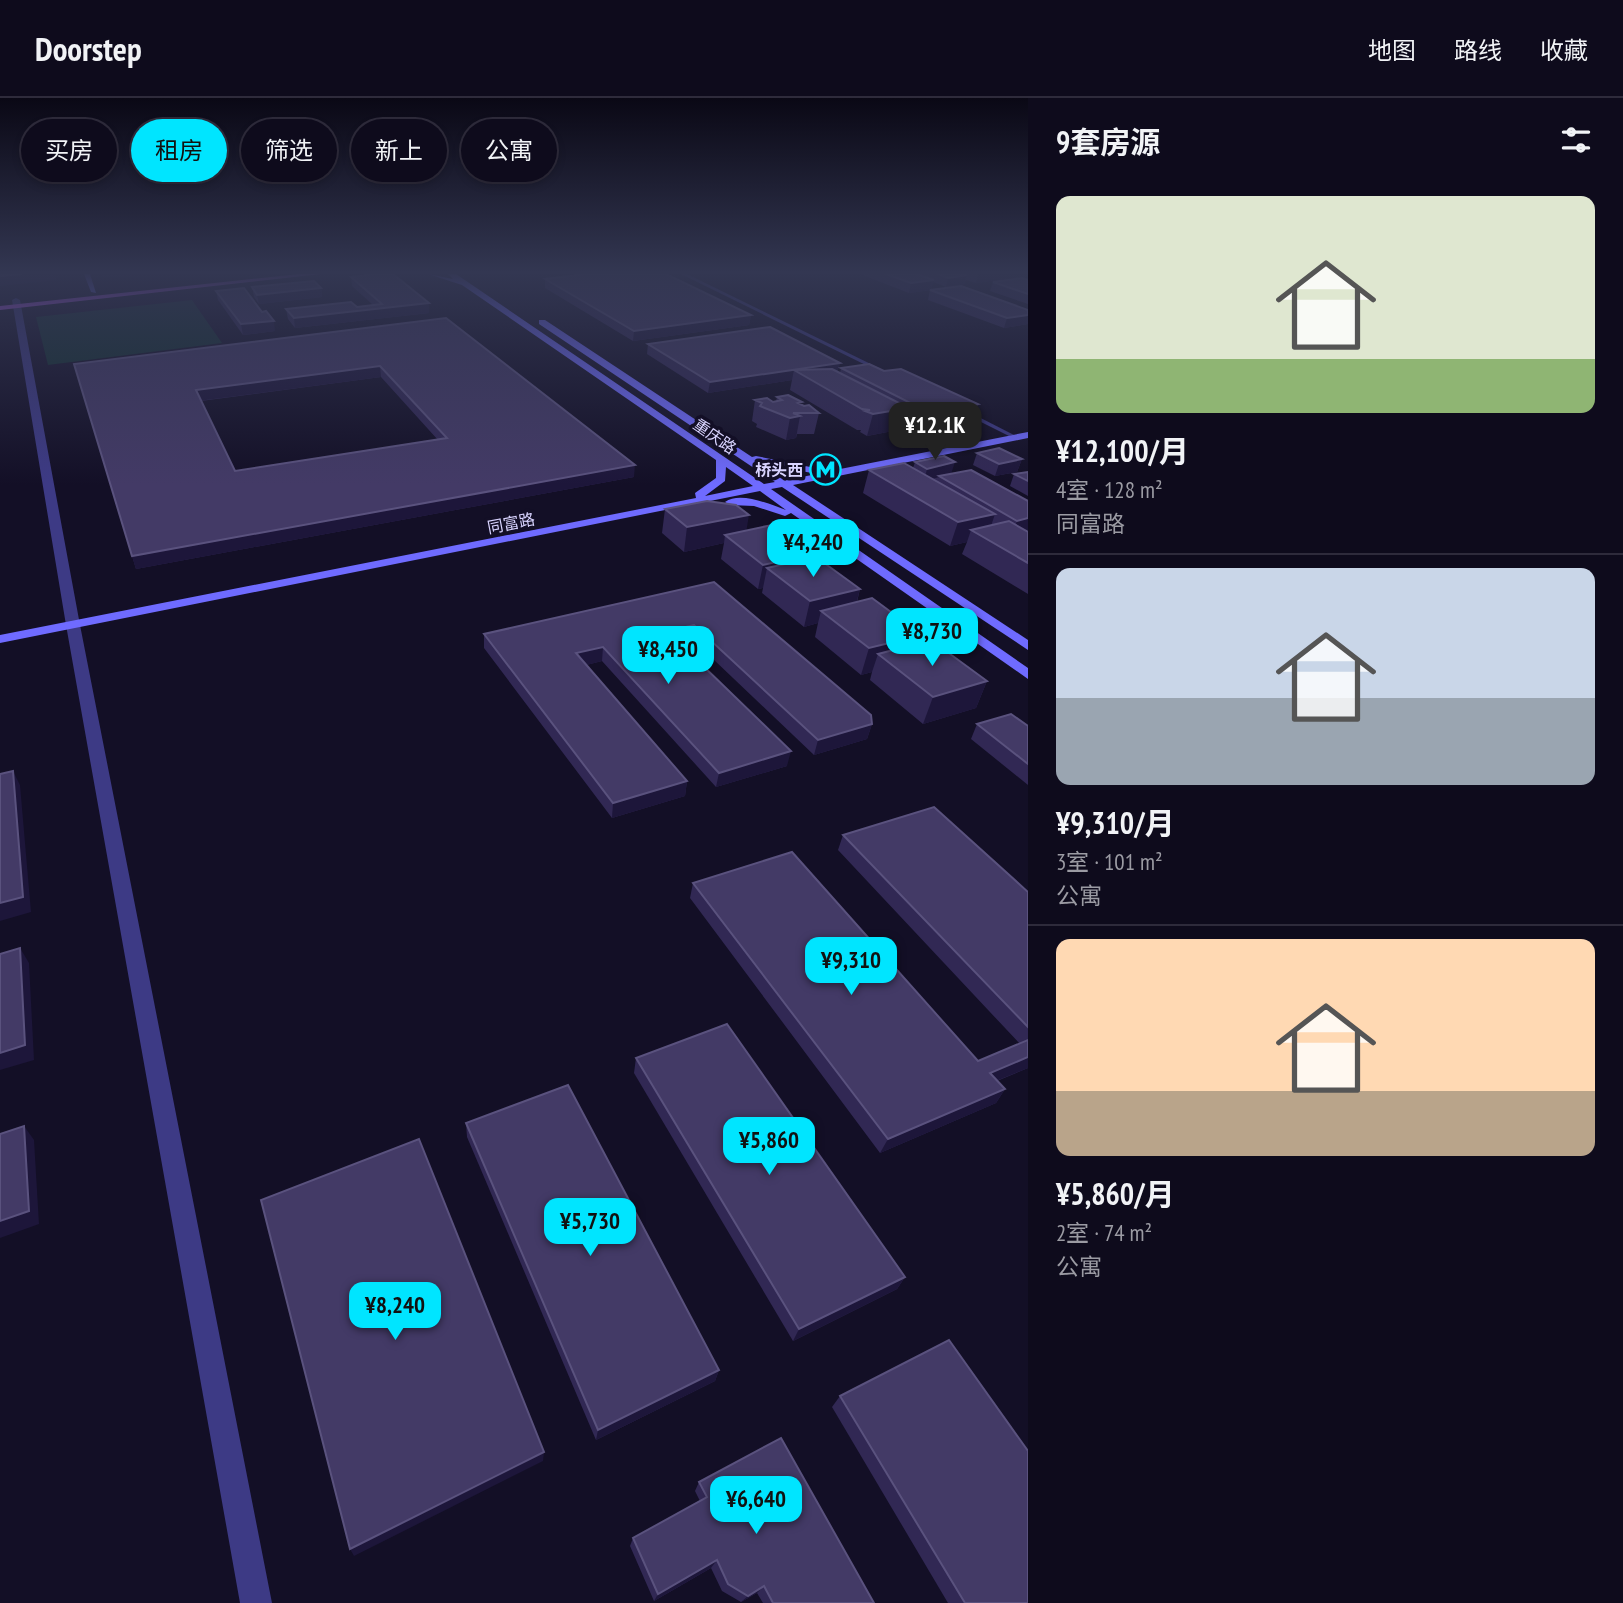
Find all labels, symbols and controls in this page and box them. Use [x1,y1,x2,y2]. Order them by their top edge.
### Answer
text: Doorstep [35,27,142,70]
text: 地图 [1368,35,1416,66]
text: 路线 [1454,35,1502,66]
text: 收藏 [1540,35,1588,66]
chip: 买房 [21,119,117,182]
chip: 租房 [131,119,227,182]
chip: 筛选 [241,119,337,182]
chip: 新上 [351,119,447,182]
chip: 公寓 [461,119,557,182]
icon: filters [1557,121,1595,159]
text: 9套房源 [1056,122,1160,161]
icon: home [1263,242,1389,368]
pin: ¥12.1K [878,402,992,462]
text: ¥12.1K [905,410,965,439]
street label: 重庆路 [690,414,740,458]
text: ¥12,100/月 [1056,431,1189,470]
metro station icon: 桥头西 [809,453,843,487]
place label: 桥头西 [755,460,803,480]
text: 4室 · 128 m² [1056,475,1163,504]
street label: 同富路 [486,509,536,537]
text: 同富路 [1056,509,1125,538]
pin: ¥4,240 [756,519,870,579]
text: ¥4,240 [783,527,843,556]
pin: ¥8,730 [875,608,989,668]
icon: home [1263,614,1389,740]
text: ¥8,730 [902,616,962,645]
pin: ¥8,450 [611,626,725,686]
text: ¥8,450 [638,634,698,663]
text: ¥9,310/月 [1056,803,1175,842]
text: 3室 · 101 m² [1056,847,1163,876]
text: 公寓 [1056,881,1102,910]
pin: ¥9,310 [794,937,908,997]
text: ¥9,310 [821,945,881,974]
icon: home [1263,985,1389,1111]
pin: ¥5,860 [712,1118,826,1177]
text: ¥5,860 [739,1125,799,1154]
text: ¥5,860/月 [1056,1174,1175,1213]
pin: ¥5,730 [533,1198,647,1258]
text: ¥5,730 [560,1206,620,1235]
text: 2室 · 74 m² [1056,1218,1152,1247]
text: 公寓 [1056,1252,1102,1281]
pin: ¥8,240 [338,1282,452,1342]
text: ¥8,240 [365,1290,425,1319]
pin: ¥6,640 [699,1476,813,1536]
text: ¥6,640 [726,1484,786,1513]

